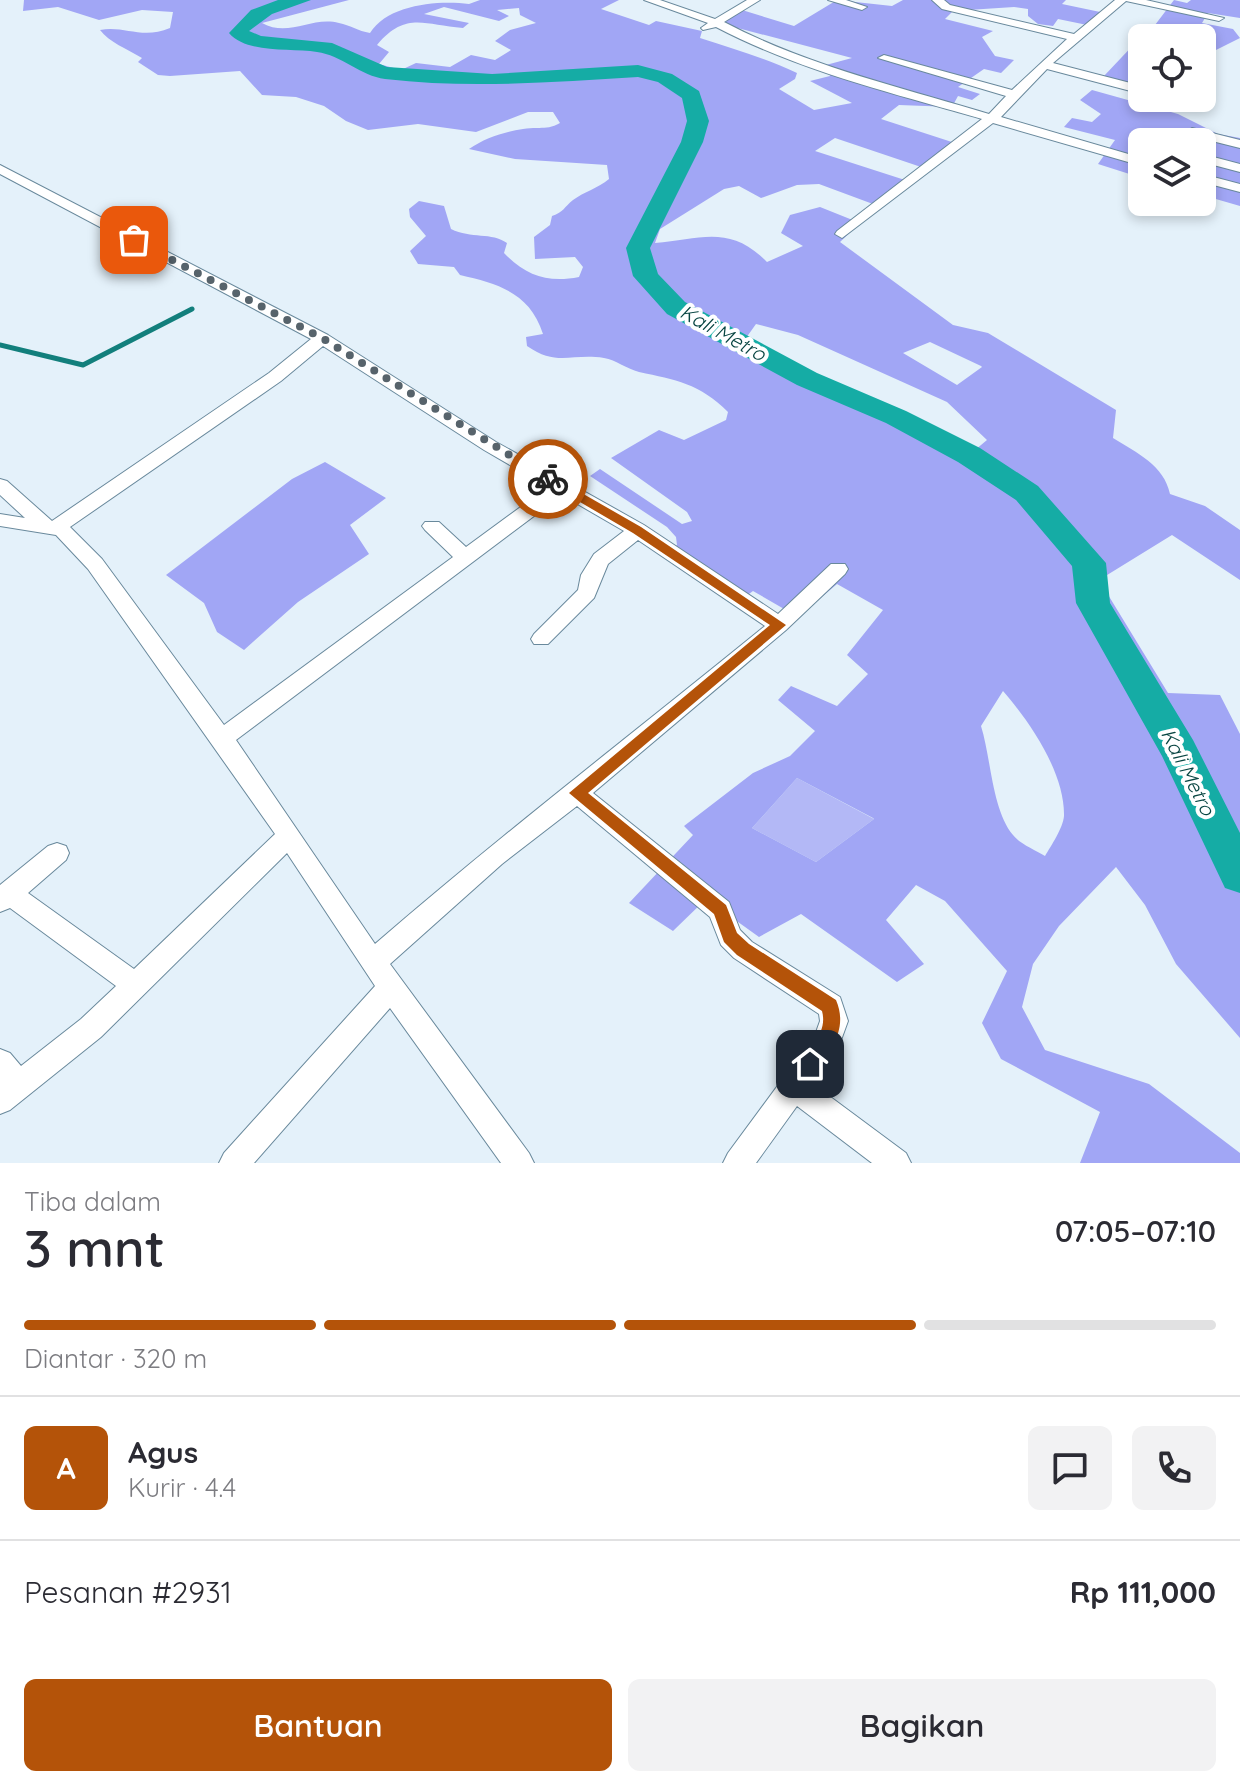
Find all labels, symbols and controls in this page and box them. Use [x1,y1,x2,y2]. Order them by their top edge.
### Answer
map controls [1128,24,1216,216]
button: locate [1128,24,1216,112]
button: layers [1128,128,1216,216]
pin [100,206,168,274]
icon: bag [112,218,156,262]
water label: Kali Metro [676,299,771,367]
courier [508,439,588,519]
icon: bike [526,457,570,501]
water label: Kali Metro [1156,724,1221,820]
pin [776,1030,844,1098]
icon: home [788,1042,832,1086]
text: Tiba dalam [24,1185,161,1218]
text: 07:05–07:10 [1055,1212,1216,1250]
text: 3 mnt [24,1215,165,1280]
text: Diantar · 320 m [24,1342,207,1375]
button: chat [1028,1426,1112,1510]
button: phone [1132,1426,1216,1510]
text: Agus [128,1433,198,1471]
text: A [56,1449,76,1487]
text: Kurir · 4.4 [128,1471,236,1504]
text: Pesanan #2931 [24,1573,232,1611]
text: Rp 111,000 [1070,1573,1216,1611]
button: Bantuan [24,1679,612,1771]
button: Bagikan [628,1679,1216,1771]

